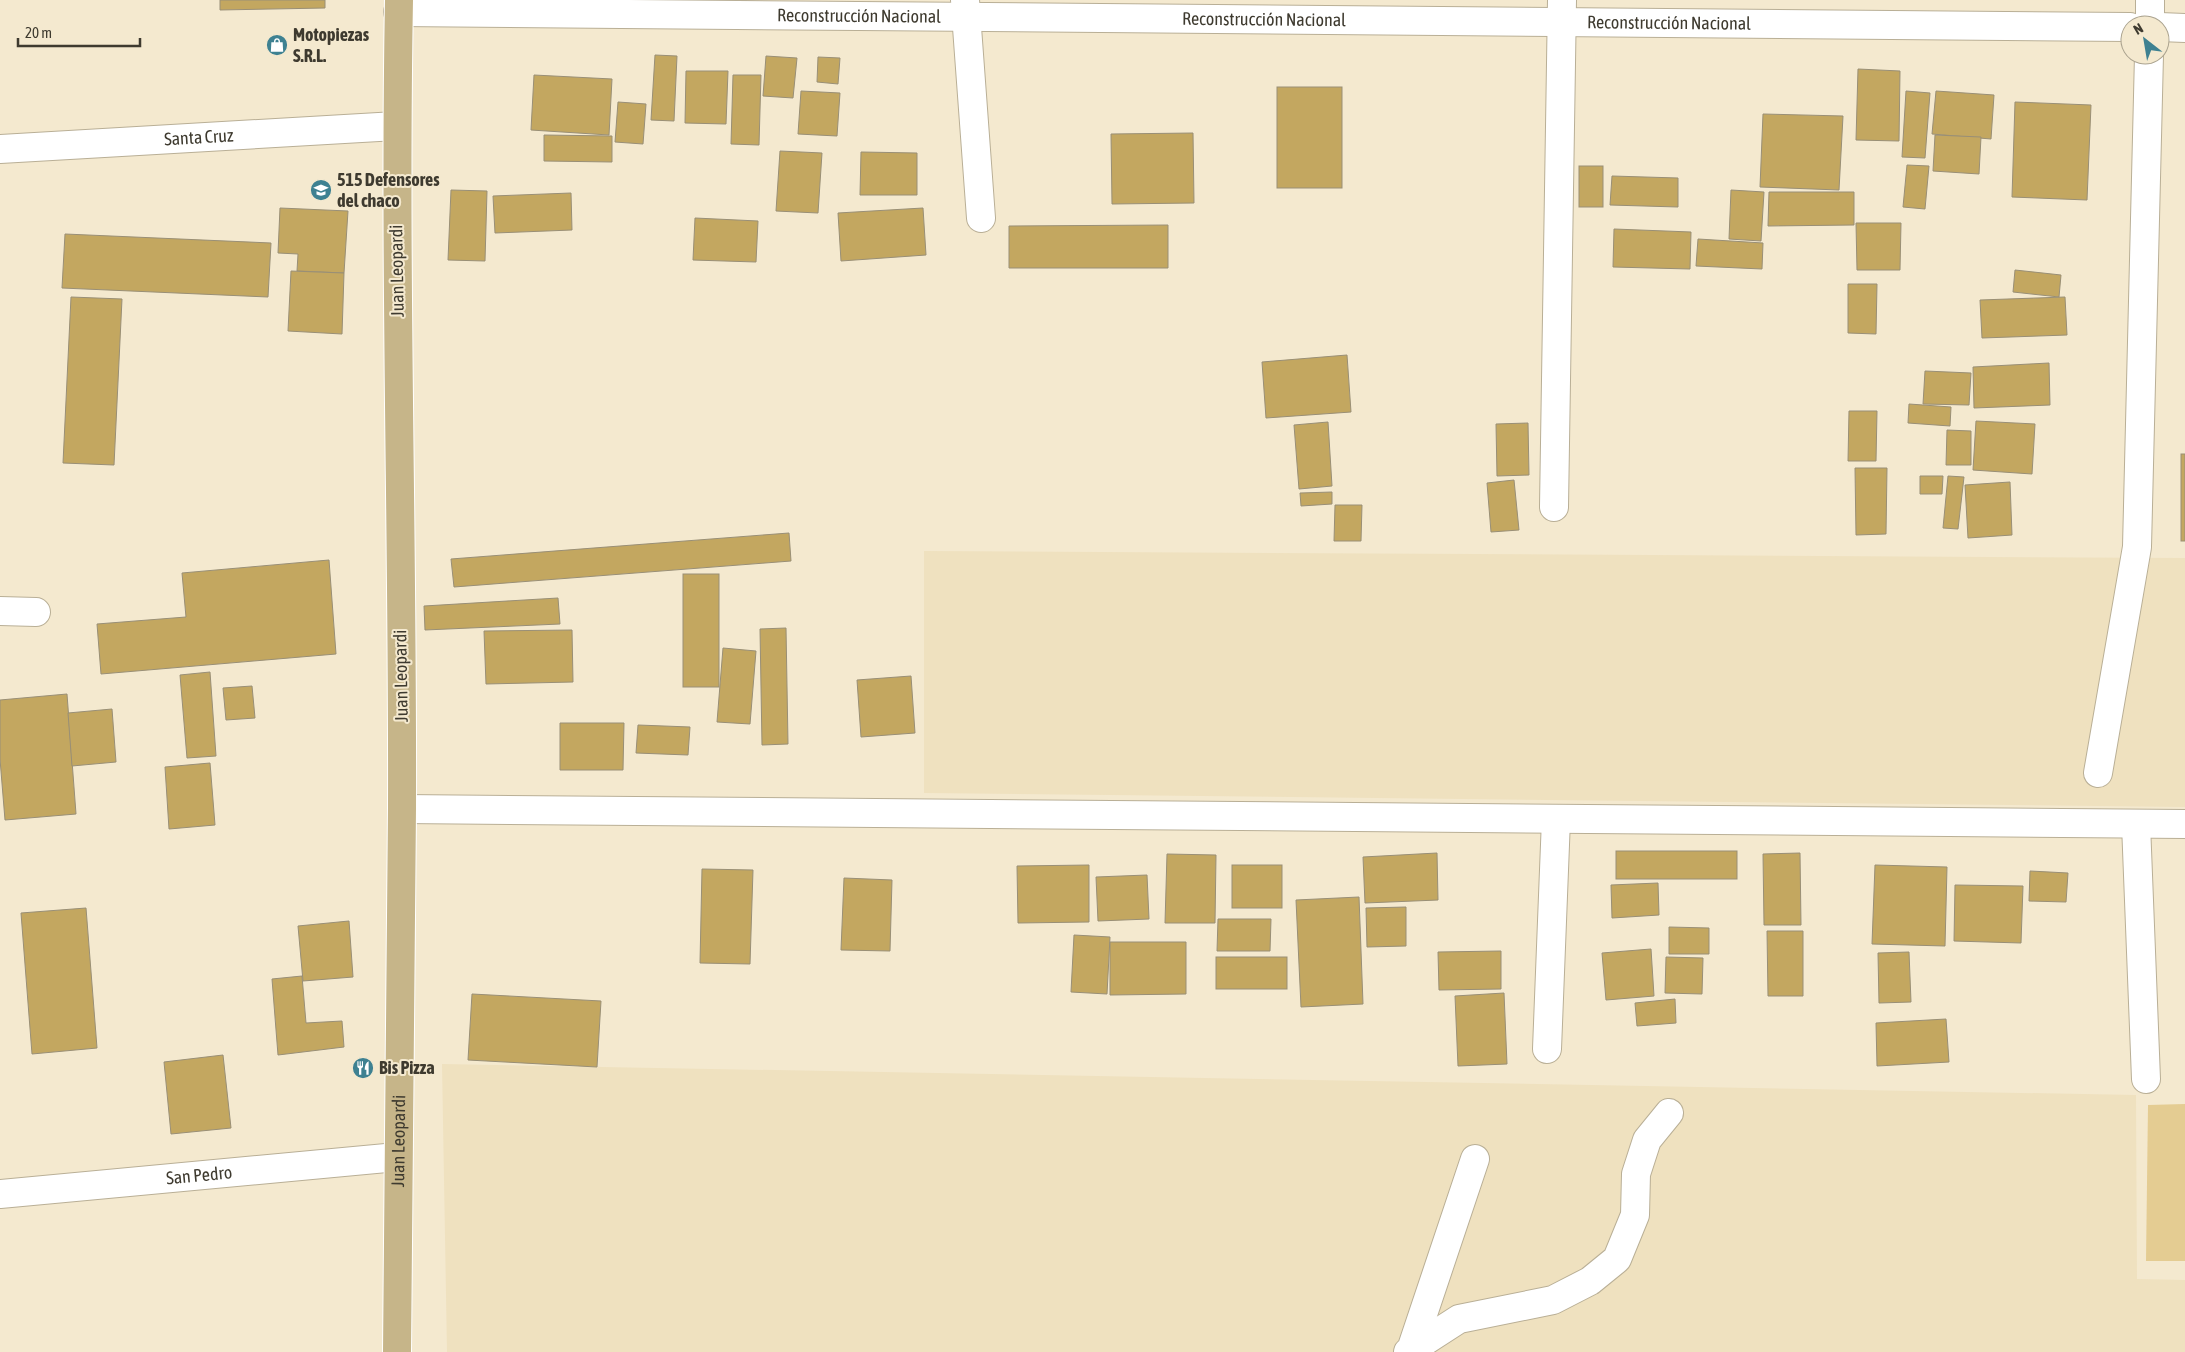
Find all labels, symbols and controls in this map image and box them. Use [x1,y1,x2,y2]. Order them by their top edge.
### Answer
street label: Reconstrucción Nacional [777,4,941,27]
street label: Reconstrucción Nacional [1182,8,1346,30]
street label: Reconstrucción Nacional [1587,11,1751,34]
scale bar [18,15,140,47]
north arrow [2120,15,2170,65]
text: N [2131,20,2146,38]
text: 20 m [25,24,52,41]
place label: Motopiezas S.R.L. [293,24,370,66]
shop icon: Motopiezas S.R.L. [265,33,289,57]
street label: Santa Cruz [163,124,234,149]
place label: 515 Defensores del chaco [337,169,440,211]
school or university icon: 515 Defensores del chaco [309,178,333,202]
street label: Juan Leopardi [385,225,408,317]
street label: Juan Leopardi [389,630,412,722]
restaurant icon: Bis Pizza [351,1056,375,1080]
place label: Bis Pizza [379,1057,435,1078]
street label: Juan Leopardi [387,1095,409,1187]
street label: San Pedro [165,1161,233,1188]

